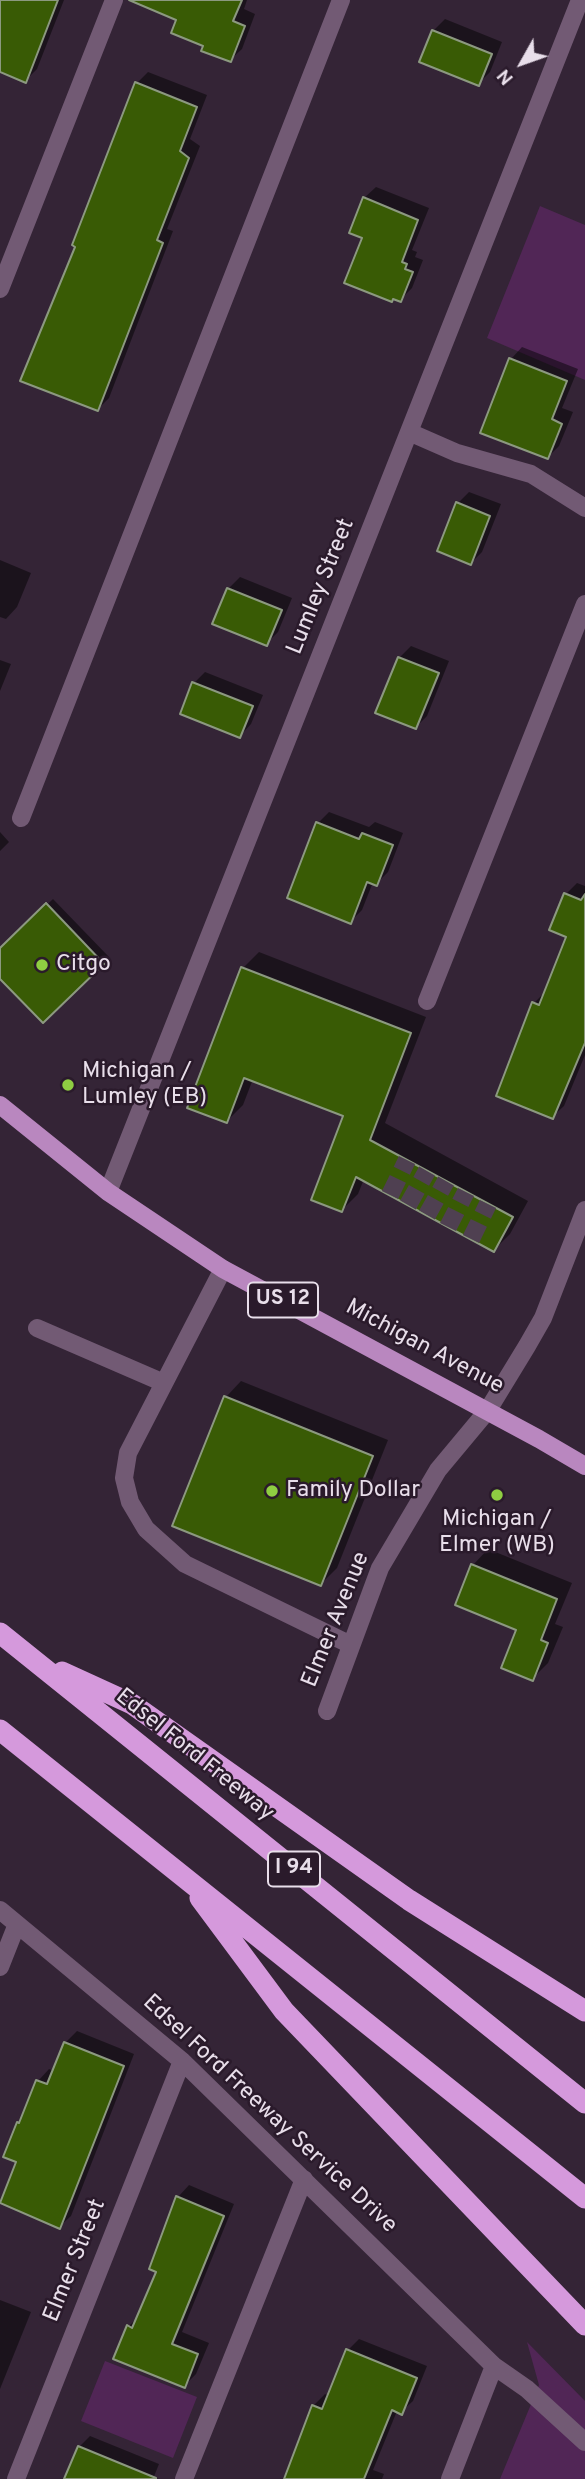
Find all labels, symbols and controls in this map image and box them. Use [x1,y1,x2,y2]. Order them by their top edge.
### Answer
north arrow [487,28,557,98]
text: N [492,64,519,89]
street label: Lumley Street [282,515,362,659]
place label: Citgo [56,951,111,979]
marker: Citgo [34,957,50,973]
place label: Michigan / Lumley (EB) [82,1058,207,1112]
marker: Michigan / Lumley (EB) [60,1077,76,1093]
road number: US 12 [248,1282,318,1318]
street label: Michigan Avenue [340,1295,508,1401]
place label: Family Dollar [286,1477,420,1505]
marker: Family Dollar [264,1483,280,1499]
marker: Michigan / Elmer (WB) [489,1487,505,1503]
place label: Michigan / Elmer (WB) [439,1506,555,1560]
street label: Elmer Avenue [297,1548,377,1692]
street label: Edsel Ford Freeway [109,1684,279,1828]
road number: I 94 [268,1852,320,1886]
street label: Edsel Ford Freeway Service Drive [136,1990,402,2240]
street label: Elmer Street [39,2196,113,2326]

